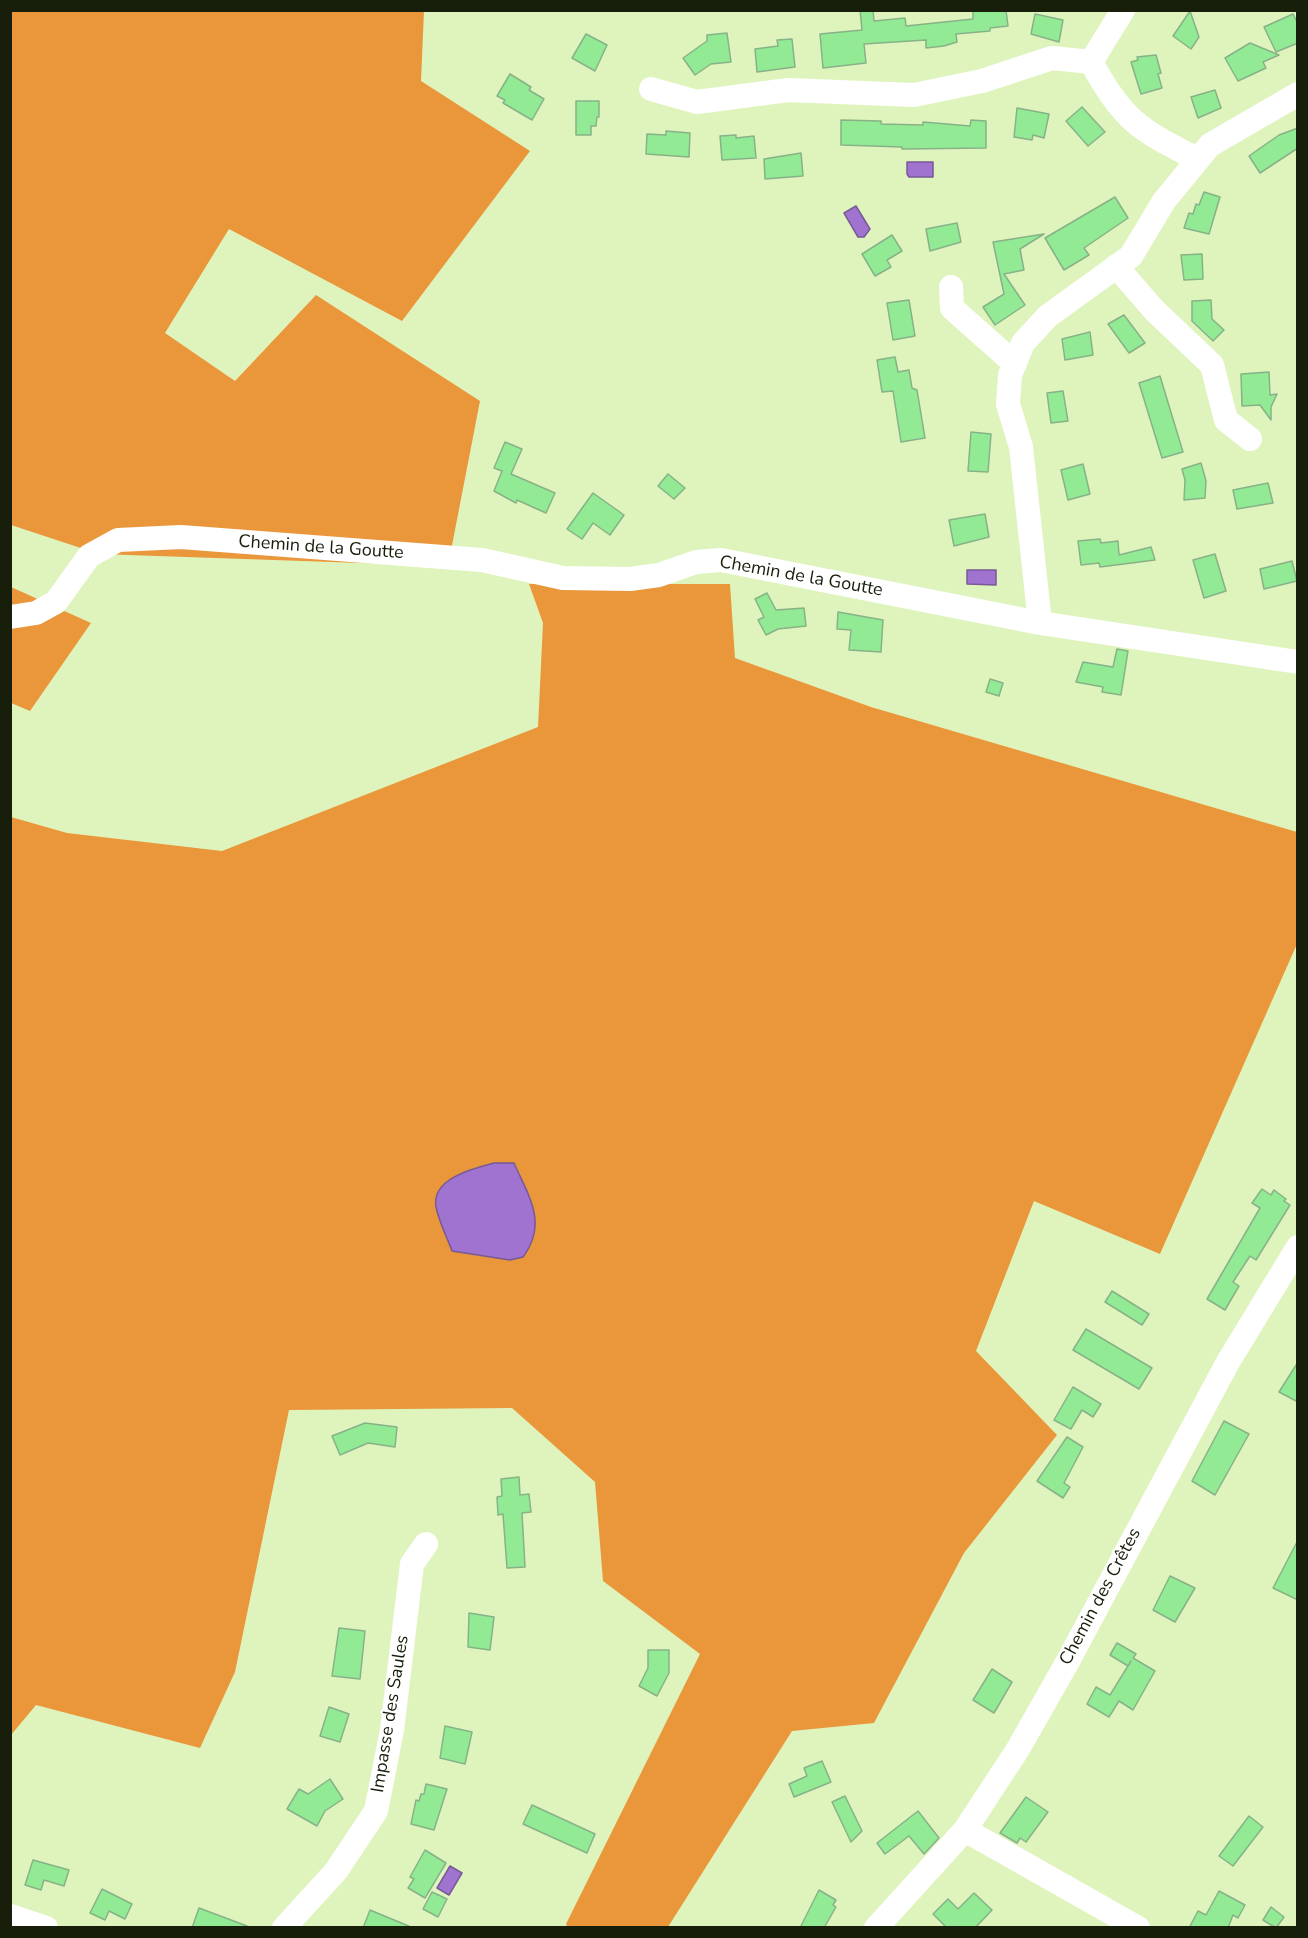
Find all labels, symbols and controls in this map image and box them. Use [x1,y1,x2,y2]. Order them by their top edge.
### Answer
street label: Chemin de la Goutte [238,531,404,565]
street label: Chemin de la Goutte [718,552,884,602]
street label: Chemin des Crêtes [1056,1525,1146,1669]
street label: Impasse des Saules [368,1634,414,1794]

